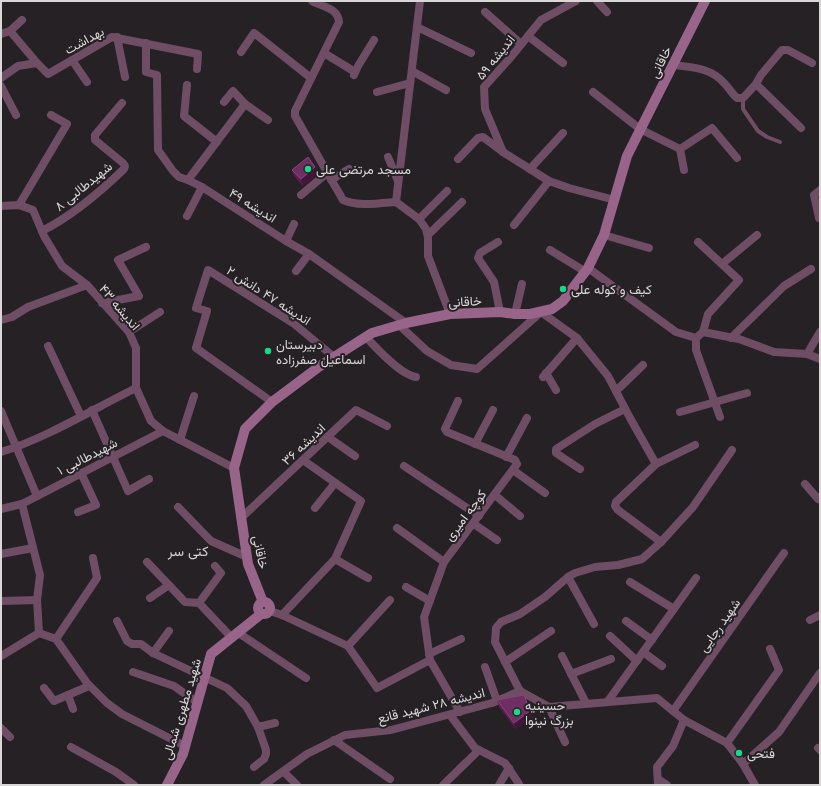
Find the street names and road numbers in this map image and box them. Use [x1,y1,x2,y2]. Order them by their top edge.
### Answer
street label: بهداشت [62,23,107,58]
street label: اندیشه ۵۹ [472,31,518,83]
street label: خاقانی [645,43,676,81]
street label: شهیدطالبی ۸ [51,158,116,215]
street label: اندیشه ۴۹ [226,184,280,226]
street label: اندیشه ۴۷ دانش ۲ [223,262,314,329]
street label: اندیشه ۴۳ [96,281,144,333]
street label: خاقانی [448,292,483,311]
street label: اندیشه ۳۶ [278,420,328,468]
street label: شهیدطالبی ۱ [54,434,120,479]
street label: کوچه امیری [441,486,491,545]
street label: خاقانی [249,534,272,571]
street label: شهید رجایی [695,595,744,655]
street label: شهید مطهری شمالی [158,656,205,762]
street label: اندیشه ۲۸ شهید قانع [376,684,487,728]

